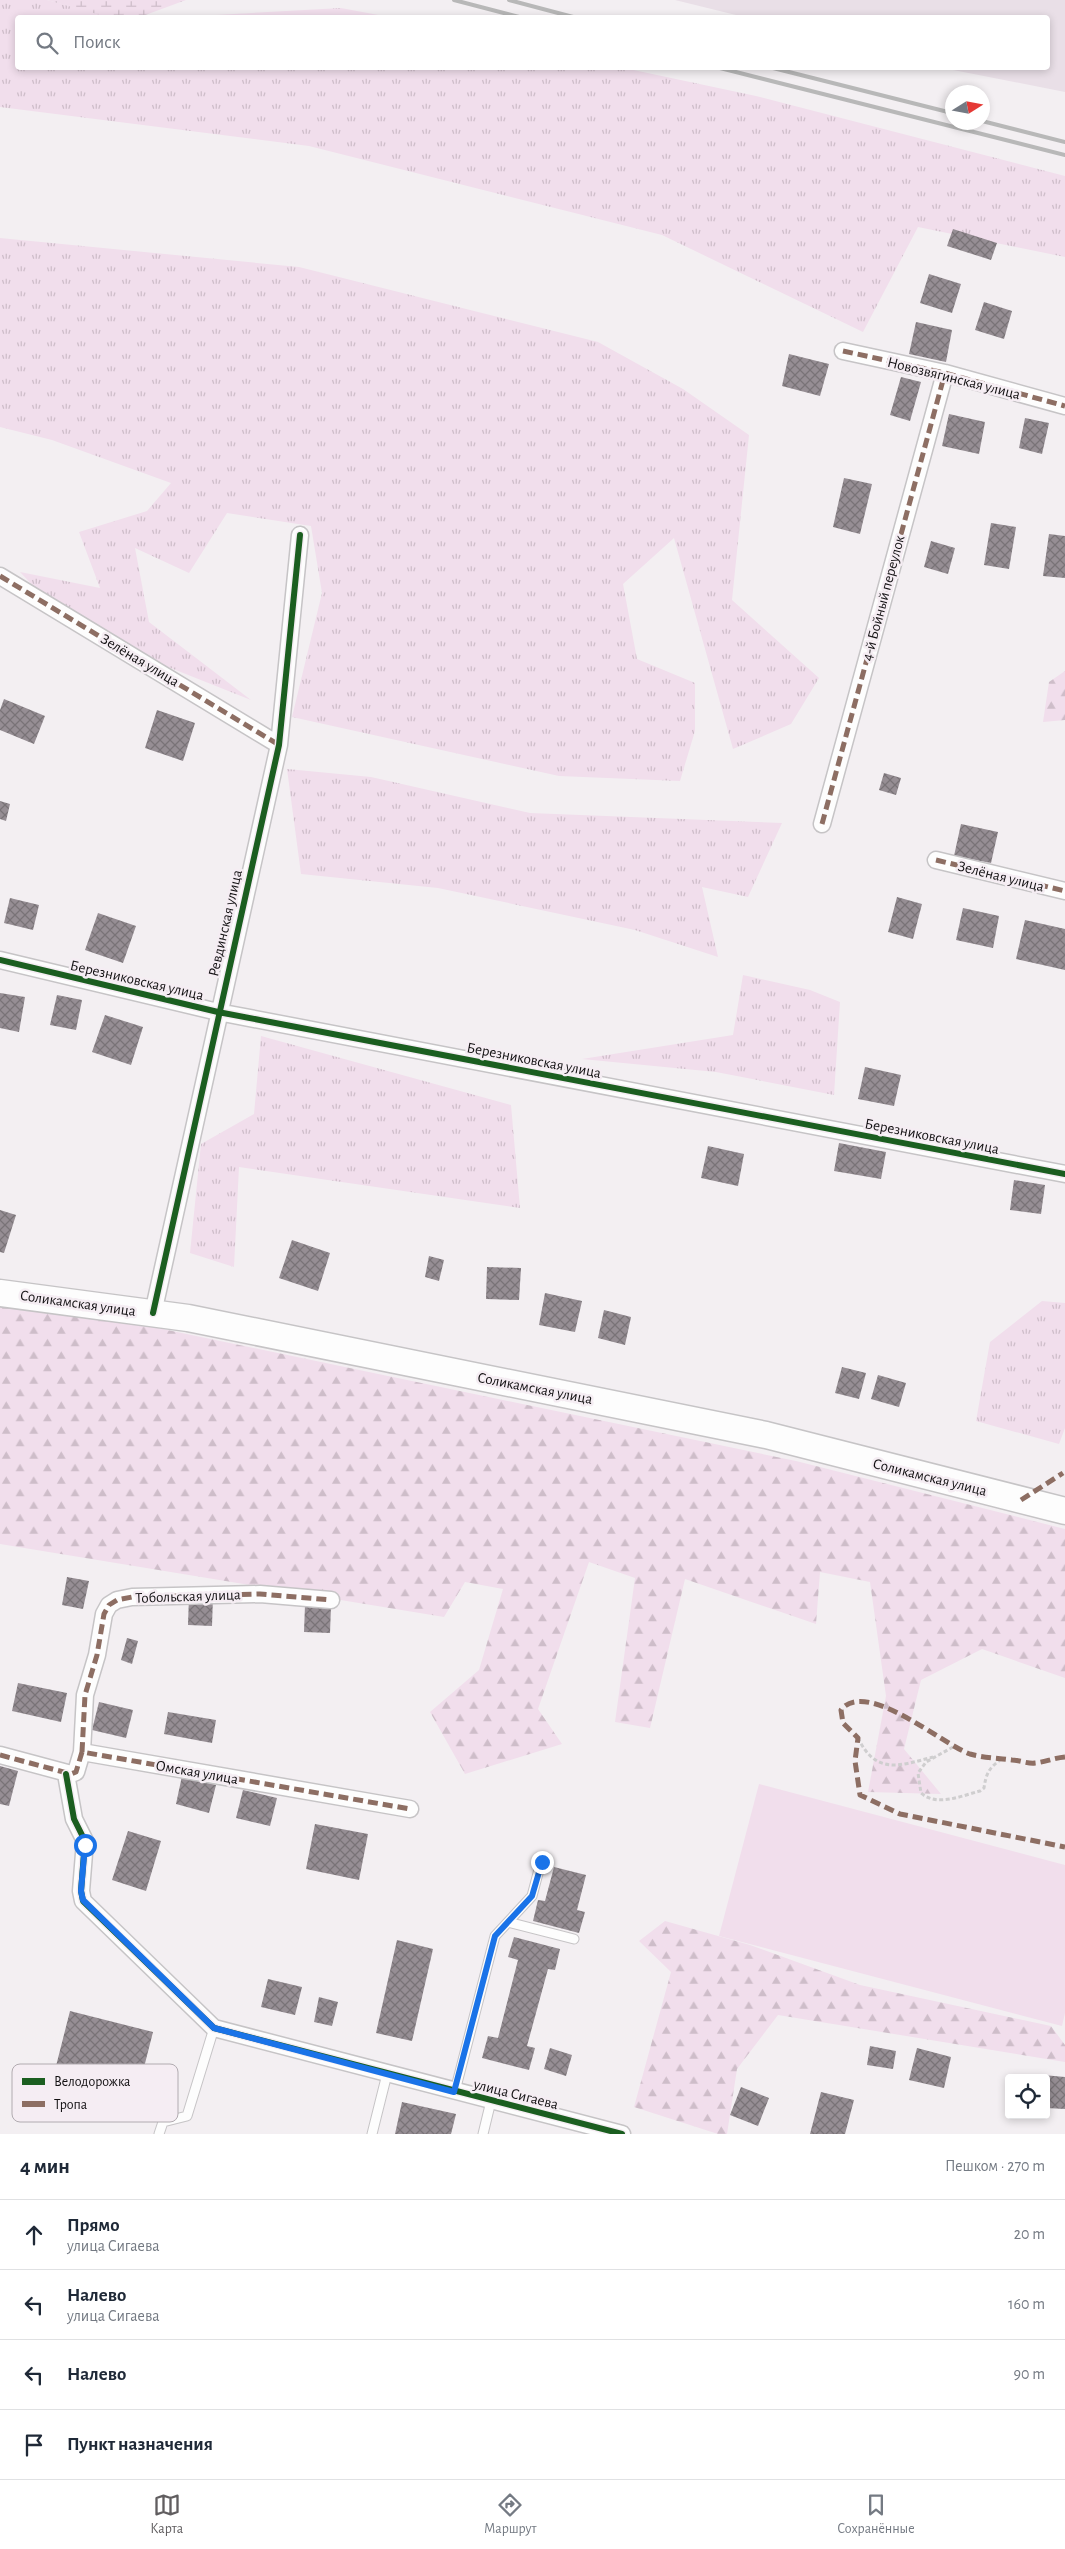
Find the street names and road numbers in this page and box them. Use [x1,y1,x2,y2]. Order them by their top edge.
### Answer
street label: Новозвягинская улица [886,355,1022,402]
street label: 4-й Бойный переулок [859,534,908,663]
street label: Зелёная улица [98,631,182,690]
street label: Зелёная улица [956,859,1046,894]
street label: Ревдинская улица [206,868,245,978]
street label: Березниковская улица [69,958,205,1003]
street label: Березниковская улица [465,1040,603,1081]
street label: Березниковская улица [863,1116,1001,1157]
street label: Соликамская улица [19,1288,137,1319]
street label: Соликамская улица [476,1370,594,1407]
street label: Соликамская улица [871,1456,988,1499]
street label: Тобольская улица [135,1587,241,1606]
street label: Омская улица [154,1758,240,1787]
street label: улица Сигаева [471,2076,560,2112]

